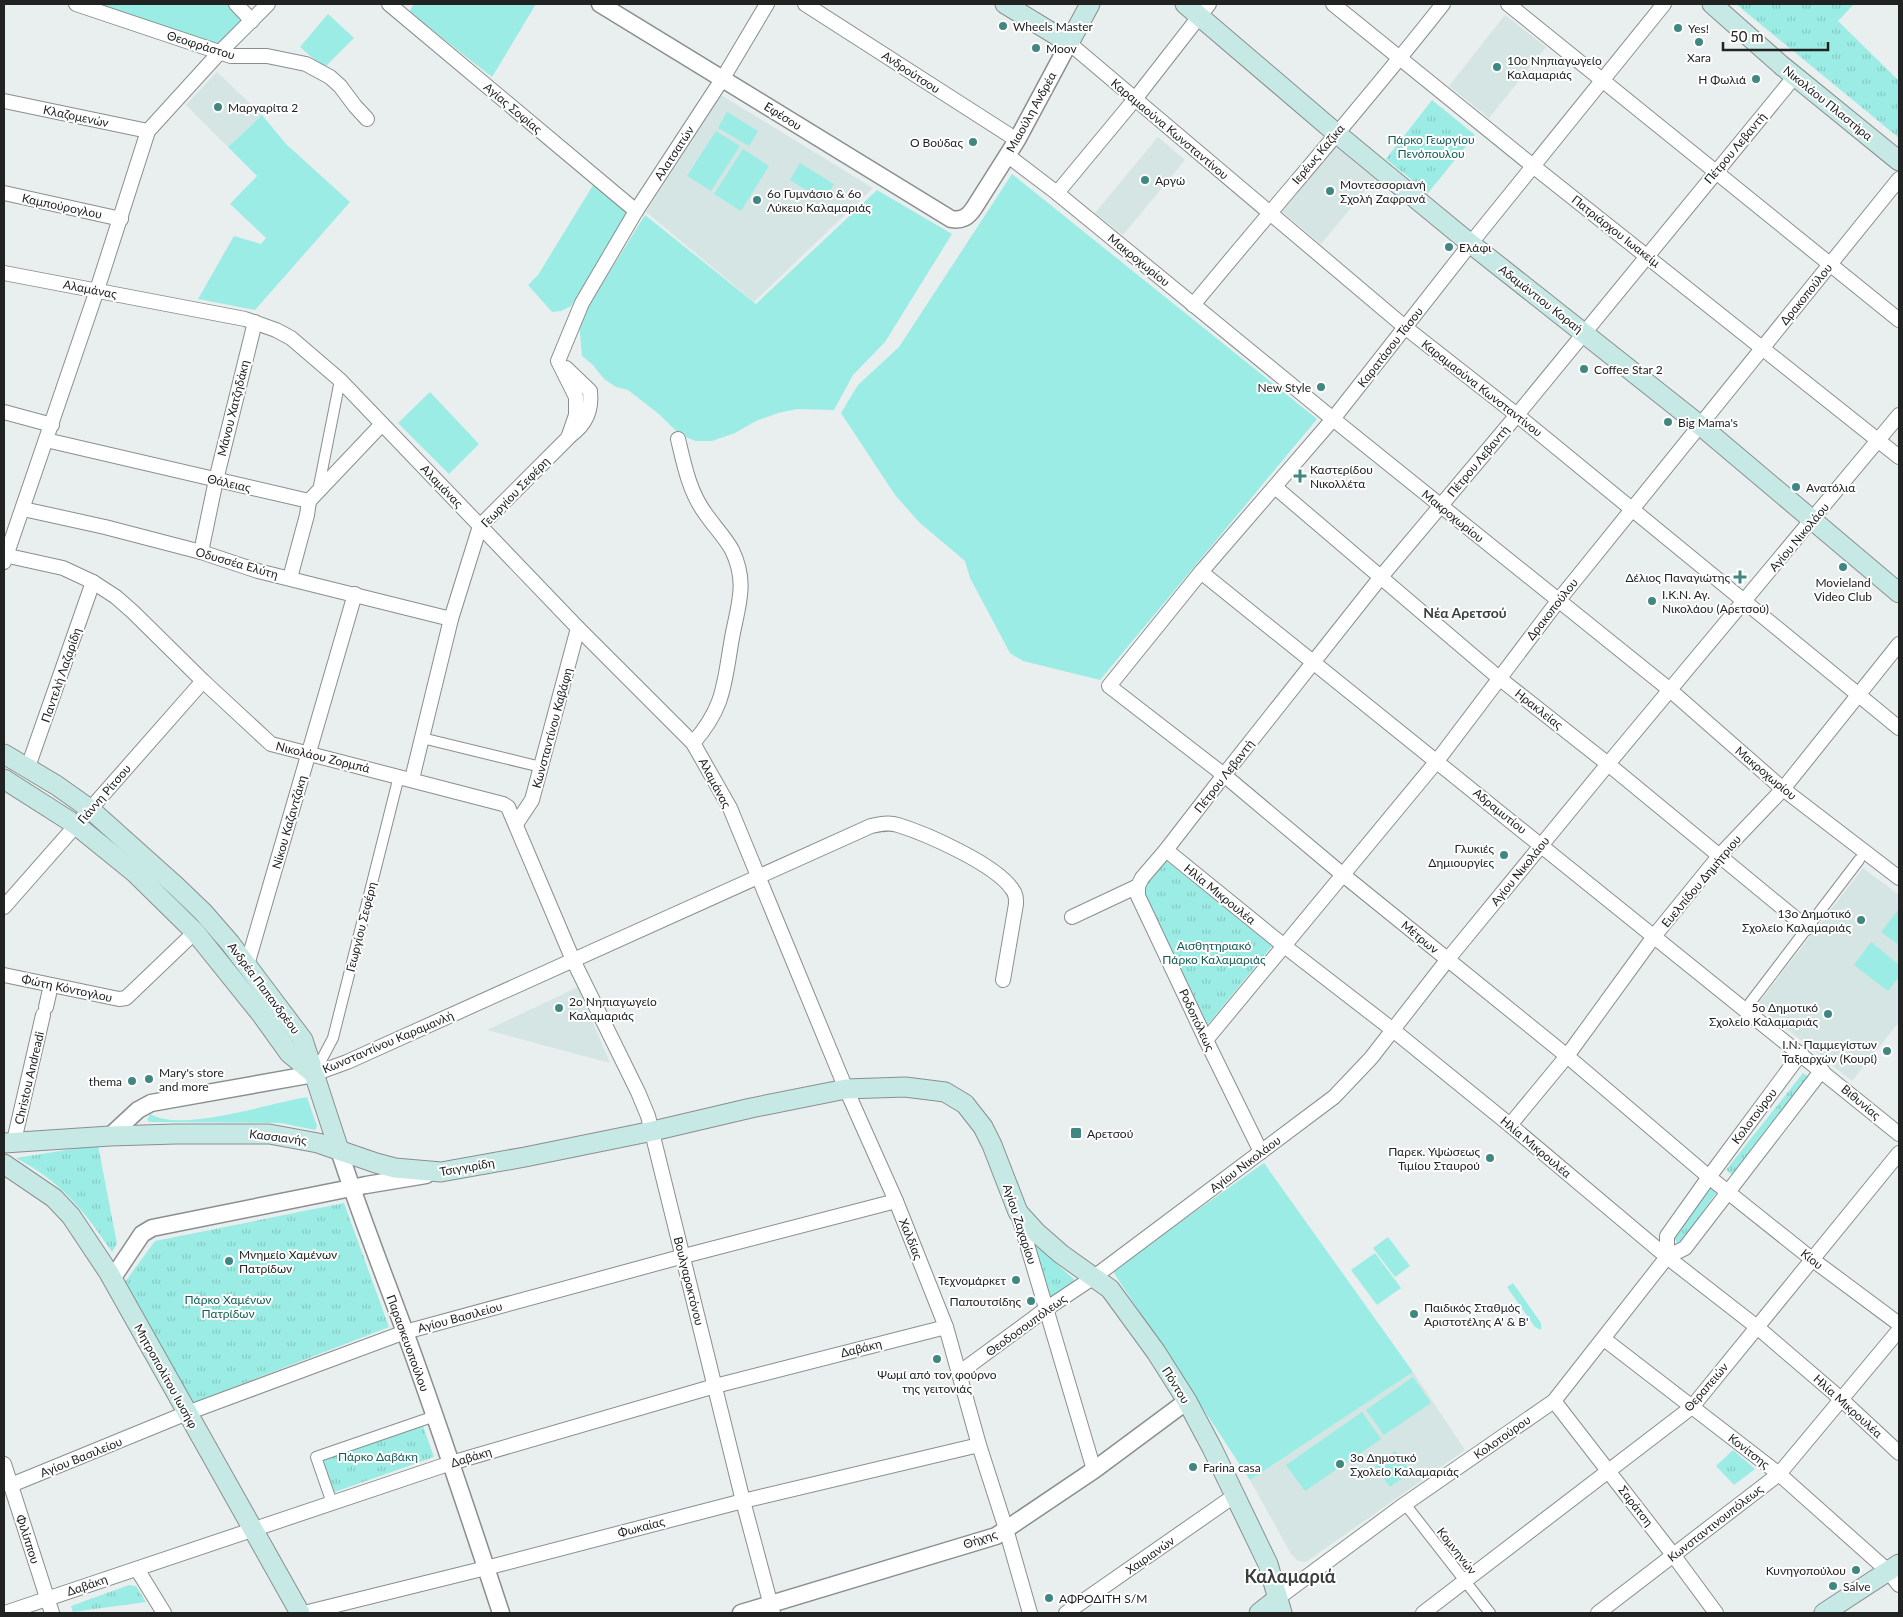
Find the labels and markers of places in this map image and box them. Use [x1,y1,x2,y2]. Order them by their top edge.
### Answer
place label: Wheels Master [1013,19,1094,34]
marker: Wheels Master [997,20,1009,32]
place label: Yes! [1688,21,1709,36]
marker: Yes! [1672,22,1684,34]
marker: Xara [1693,36,1705,48]
place label: Moov [1046,41,1077,56]
marker: Moov [1030,42,1042,54]
place label: Xara [1687,50,1711,65]
place label: 10ο Νηπιαγωγείο Καλαμαριάς [1507,53,1602,82]
marker: 10ο Νηπιαγωγείο Καλαμαριάς [1491,61,1503,73]
place label: Η Φωλιά [1698,72,1747,87]
marker: Η Φωλιά [1750,73,1762,85]
place label: Μαργαρίτα 2 [228,100,298,115]
marker: Μαργαρίτα 2 [212,101,224,113]
place label: Ο Βούδας [910,135,963,150]
marker: Ο Βούδας [967,136,979,148]
place label: Αργώ [1155,173,1185,188]
marker: Αργώ [1139,174,1151,186]
place label: Μοντεσσοριανή Σχολή Ζαφρανά [1340,177,1426,206]
marker: Μοντεσσοριανή Σχολή Ζαφρανά [1324,185,1336,197]
place label: 6ο Γυμνάσιο & 6ο Λύκειο Καλαμαριάς [767,186,871,215]
marker: 6ο Γυμνάσιο & 6ο Λύκειο Καλαμαριάς [751,194,763,206]
place label: Ελάφι [1459,240,1492,255]
marker: Ελάφι [1443,241,1455,253]
place label: Coffee Star 2 [1594,362,1663,377]
marker: Coffee Star 2 [1578,363,1590,375]
place label: New Style [1258,380,1311,395]
marker: New Style [1315,381,1327,393]
place label: Big Mama's [1678,415,1738,430]
marker: Big Mama's [1662,416,1674,428]
place label: Καστερίδου Νικολλέτα [1310,462,1373,491]
marker: Καστερίδου Νικολλέτα [1294,470,1306,482]
place label: Ανατόλια [1806,480,1856,495]
marker: Ανατόλια [1790,481,1802,493]
marker: Movieland Video Club [1837,561,1849,573]
place label: Δέλιος Παναγιώτης [1625,570,1730,585]
marker: Δέλιος Παναγιώτης [1734,571,1746,583]
place label: Movieland Video Club [1814,575,1872,604]
place label: Ι.Κ.Ν. Αγ. Νικολάου (Αρετσού) [1662,587,1769,616]
marker: Ι.Κ.Ν. Αγ. Νικολάου (Αρετσού) [1646,595,1658,607]
place label: Γλυκιές Δημιουργίες [1428,841,1494,870]
marker: Γλυκιές Δημιουργίες [1498,849,1510,861]
place label: 13ο Δημοτικό Σχολείο Καλαμαριάς [1742,906,1851,935]
marker: 13ο Δημοτικό Σχολείο Καλαμαριάς [1855,914,1867,926]
place label: 2ο Νηπιαγωγείο Καλαμαριάς [569,994,657,1023]
place label: 5ο Δημοτικό Σχολείο Καλαμαριάς [1709,1000,1818,1029]
marker: 2ο Νηπιαγωγείο Καλαμαριάς [553,1002,565,1014]
marker: 5ο Δημοτικό Σχολείο Καλαμαριάς [1822,1008,1834,1020]
place label: Ι.Ν. Παμμεγίστων Ταξιαρχών (Κουρί) [1782,1037,1877,1066]
marker: Ι.Ν. Παμμεγίστων Ταξιαρχών (Κουρί) [1881,1045,1893,1057]
place label: Mary's store and more [159,1065,224,1094]
marker: Mary's store and more [143,1073,155,1085]
place label: thema [89,1074,122,1089]
marker: thema [126,1075,138,1087]
marker: Αρετσού [1069,1126,1083,1140]
place label: Αρετσού [1087,1126,1133,1141]
place label: Παρεκ. Υψώσεως Τιμίου Σταυρού [1388,1144,1480,1173]
marker: Παρεκ. Υψώσεως Τιμίου Σταυρού [1484,1152,1496,1164]
place label: Μνημείο Χαμένων Πατρίδων [239,1247,337,1276]
marker: Μνημείο Χαμένων Πατρίδων [223,1255,235,1267]
place label: Τεχνομάρκετ [938,1273,1006,1288]
marker: Τεχνομάρκετ [1010,1274,1022,1286]
place label: Παπουτσίδης [949,1294,1021,1309]
marker: Παπουτσίδης [1025,1295,1037,1307]
place label: Παιδικός Σταθμός Αριστοτέλης Α' & Β' [1424,1300,1529,1329]
marker: Παιδικός Σταθμός Αριστοτέλης Α' & Β' [1408,1308,1420,1320]
marker: Ψωμί από τον φούρνο της γειτονιάς [931,1353,943,1365]
place label: Ψωμί από τον φούρνο της γειτονιάς [877,1367,997,1396]
place label: 3ο Δημοτικό Σχολείο Καλαμαριάς [1350,1450,1459,1479]
marker: 3ο Δημοτικό Σχολείο Καλαμαριάς [1334,1458,1346,1470]
place label: Farina casa [1203,1460,1261,1475]
marker: Farina casa [1187,1461,1199,1473]
place label: Κυνηγοπούλου [1766,1563,1846,1578]
marker: Κυνηγοπούλου [1850,1564,1862,1576]
place label: Salve [1843,1579,1871,1594]
marker: Salve [1827,1580,1839,1592]
place label: ΑΦΡΟΔΙΤΗ S/M [1059,1591,1147,1606]
marker: ΑΦΡΟΔΙΤΗ S/M [1043,1592,1055,1604]

